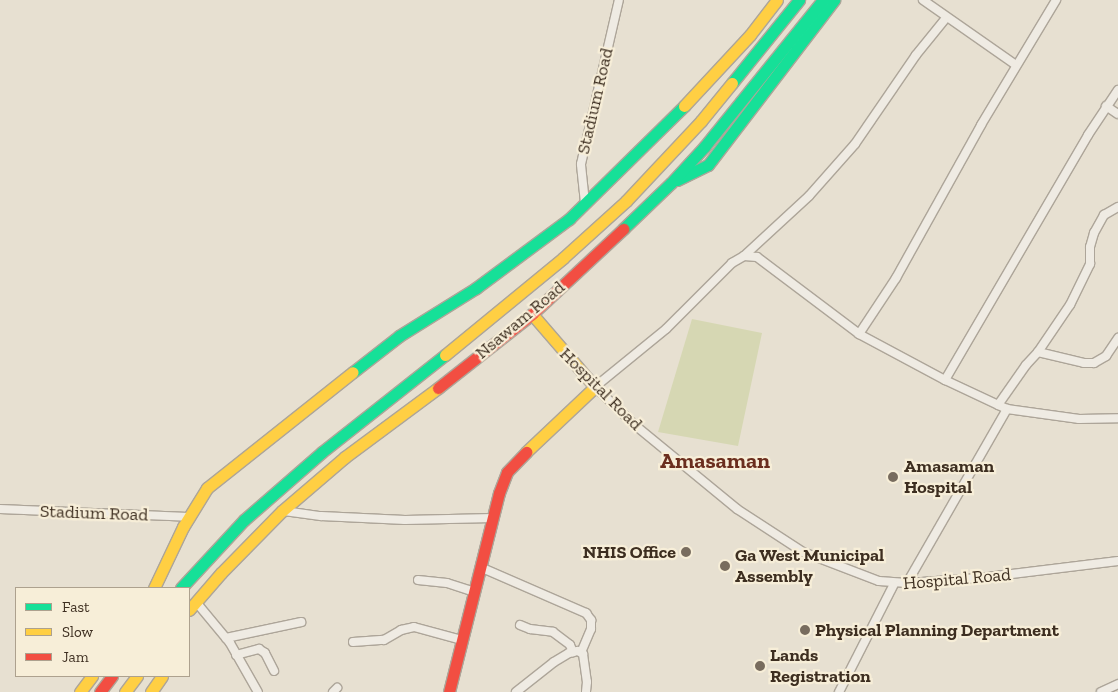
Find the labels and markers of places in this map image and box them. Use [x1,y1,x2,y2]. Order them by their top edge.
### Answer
place label: Amasaman Hospital [904,456,994,498]
marker: Amasaman Hospital [886,470,900,484]
place label: NHIS Office [583,541,676,563]
place label: Ga West Municipal Assembly [735,545,885,588]
marker: NHIS Office [680,546,692,558]
marker: Ga West Municipal Assembly [719,560,731,572]
place label: Physical Planning Department [815,619,1059,641]
marker: Physical Planning Department [799,624,811,636]
place label: Lands Registration [770,645,871,688]
marker: Lands Registration [754,660,766,672]

